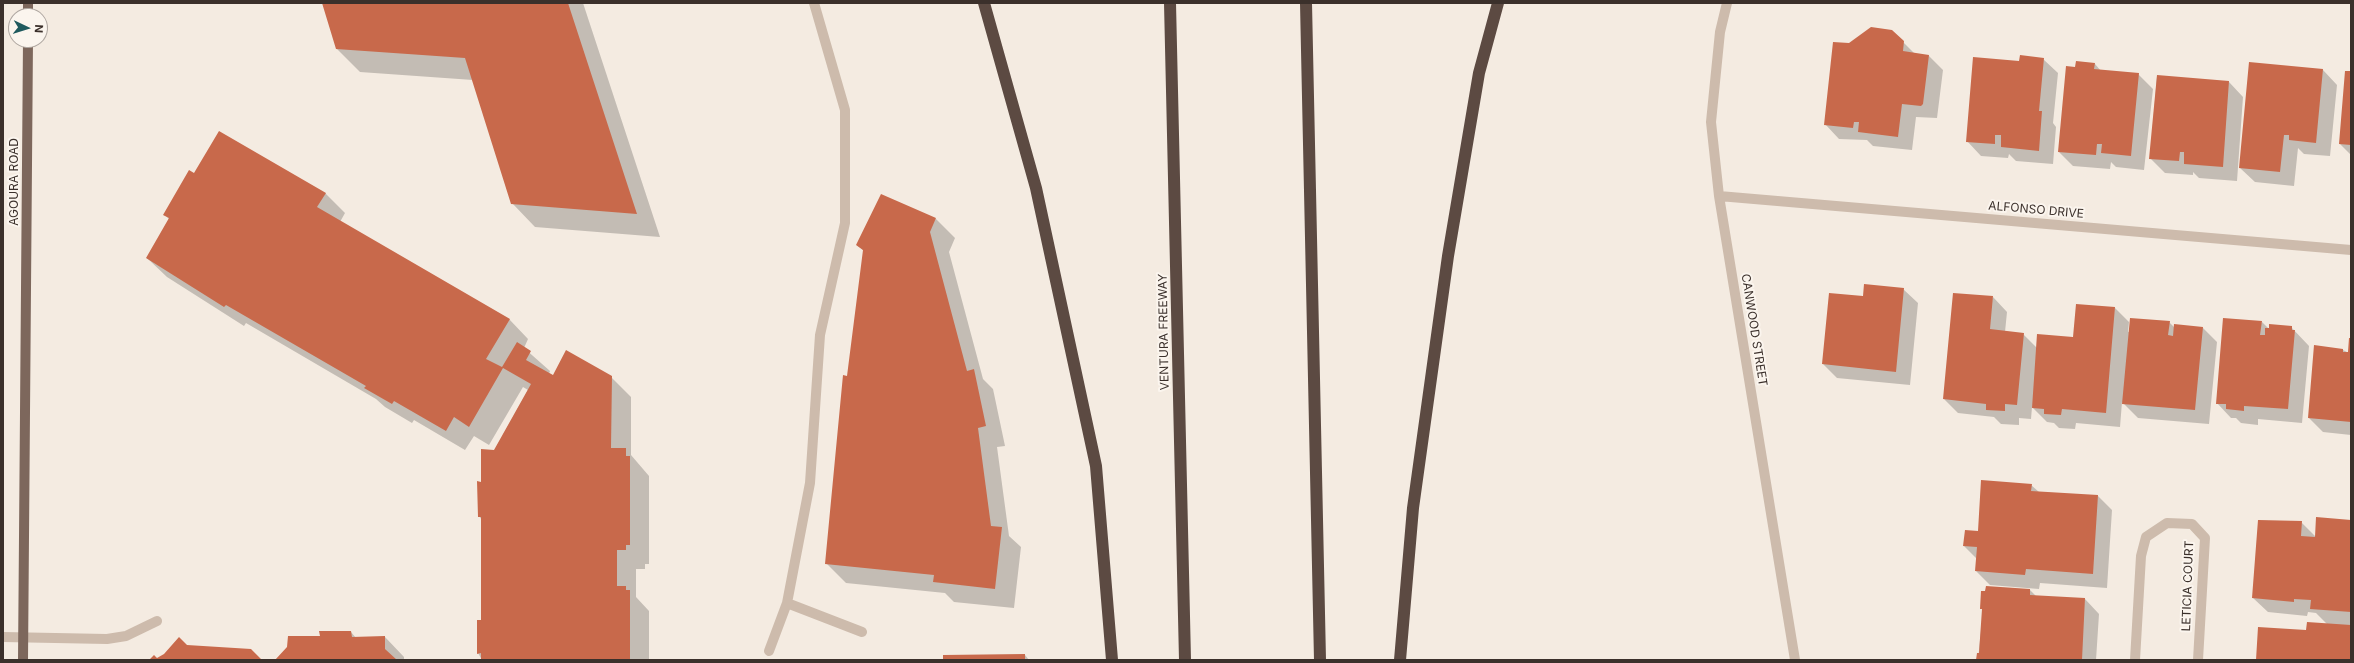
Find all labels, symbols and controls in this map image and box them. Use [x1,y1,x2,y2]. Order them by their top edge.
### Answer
north arrow [8,8,48,48]
text: N [32,24,46,33]
street label: AGOURA ROAD [7,138,21,226]
street label: ALFONSO DRIVE [1988,199,2084,221]
street label: CANWOOD STREET [1738,273,1770,387]
street label: VENTURA FREEWAY [1156,274,1172,390]
street label: LETICIA COURT [2179,540,2197,632]

